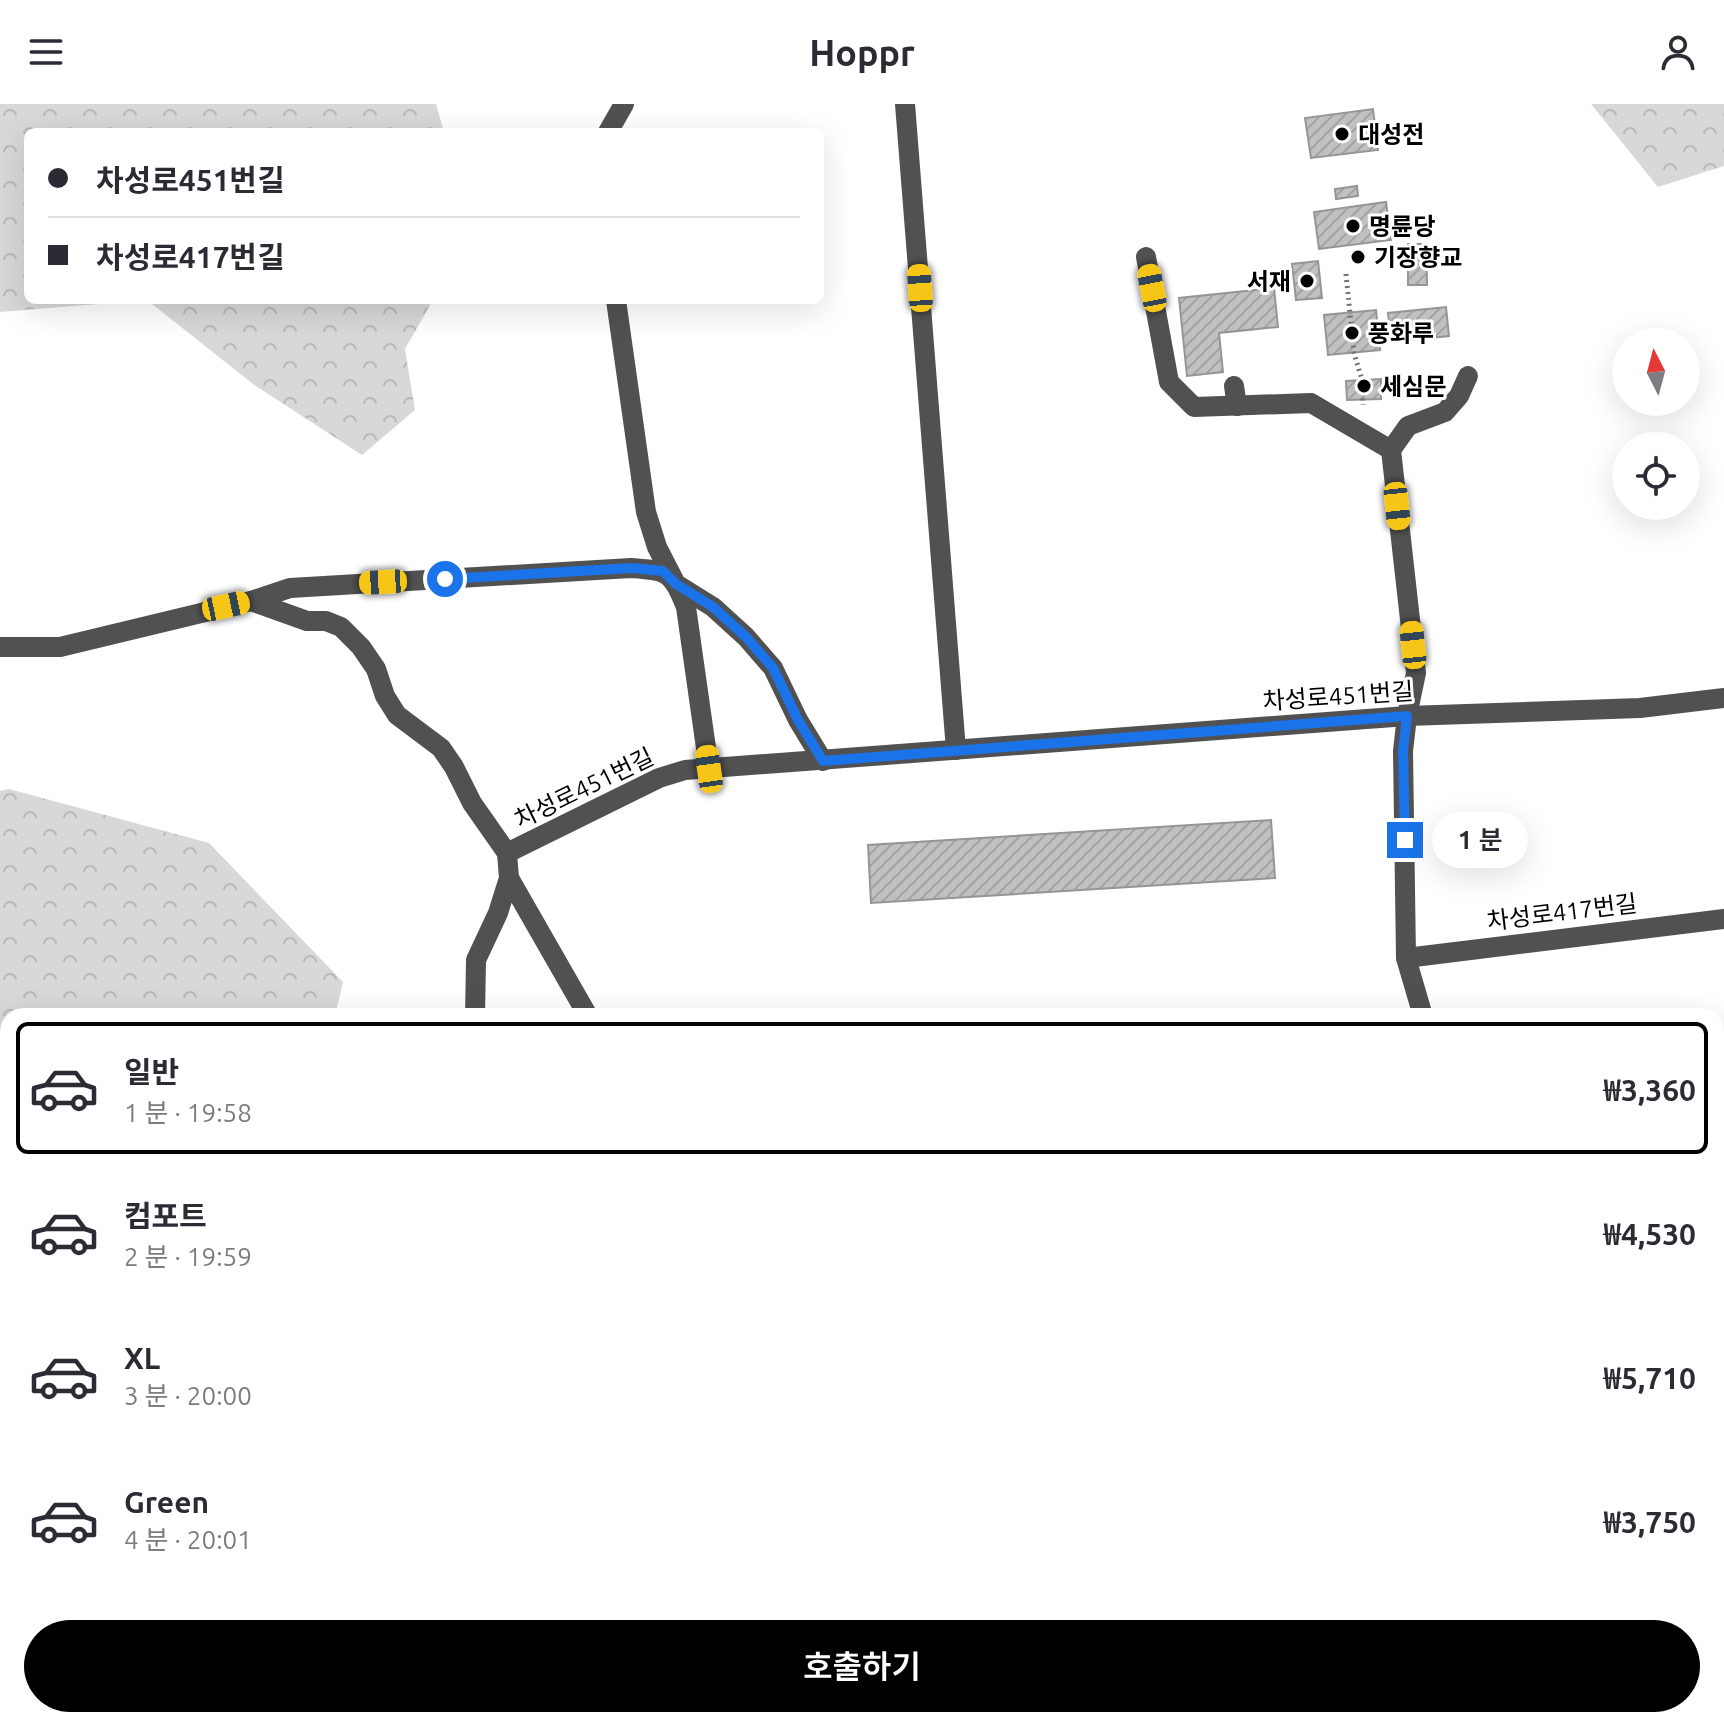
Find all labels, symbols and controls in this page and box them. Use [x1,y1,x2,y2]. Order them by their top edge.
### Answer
icon: menu [24,30,68,74]
icon: person [1656,30,1700,74]
text: Hoppr [809,32,915,73]
place label: 대성전 [1358,121,1424,148]
marker: 대성전 [1333,125,1351,143]
text: 차성로451번길 [96,163,285,197]
place label: 명륜당 [1369,213,1435,240]
marker: 명륜당 [1344,217,1362,235]
text: 차성로417번길 [96,240,285,274]
place label: 기장향교 [1374,244,1462,271]
marker: 기장향교 [1349,248,1367,266]
car [1136,262,1168,314]
car [906,263,934,313]
place label: 서재 [1247,268,1291,295]
marker: 서재 [1298,272,1316,290]
place label: 풍화루 [1368,320,1434,347]
marker: 풍화루 [1343,324,1361,342]
north arrow [1612,328,1700,416]
map controls [1612,328,1700,520]
place label: 세심문 [1380,373,1446,400]
marker: 세심문 [1355,377,1373,395]
button: locate [1612,432,1700,520]
car [1383,481,1411,531]
route start [427,561,463,597]
car [358,569,408,595]
car [200,589,252,623]
car [1399,620,1427,670]
street label: 차성로451번길 [1262,677,1414,715]
street label: 차성로451번길 [510,743,658,833]
car [694,744,724,794]
callout: 1 분 [1433,812,1529,868]
route end [1387,822,1423,858]
text: 1 분 [1458,825,1502,854]
street label: 차성로417번길 [1485,889,1639,935]
icon: car [28,1052,100,1124]
text: 일반 [124,1055,179,1089]
text: ₩3,360 [1604,1073,1696,1107]
text: 1 분 · 19:58 [124,1098,252,1127]
icon: car [28,1196,100,1268]
text: 컴포트 [124,1199,207,1233]
text: ₩4,530 [1604,1217,1696,1251]
text: 2 분 · 19:59 [124,1242,252,1271]
icon: car [28,1340,100,1412]
text: XL [124,1341,160,1375]
text: ₩5,710 [1604,1361,1696,1395]
text: 3 분 · 20:00 [124,1381,252,1410]
icon: car [28,1484,100,1556]
text: Green [124,1485,209,1519]
text: ₩3,750 [1604,1505,1696,1539]
text: 4 분 · 20:01 [124,1525,252,1554]
button: 호출하기 [24,1620,1700,1712]

